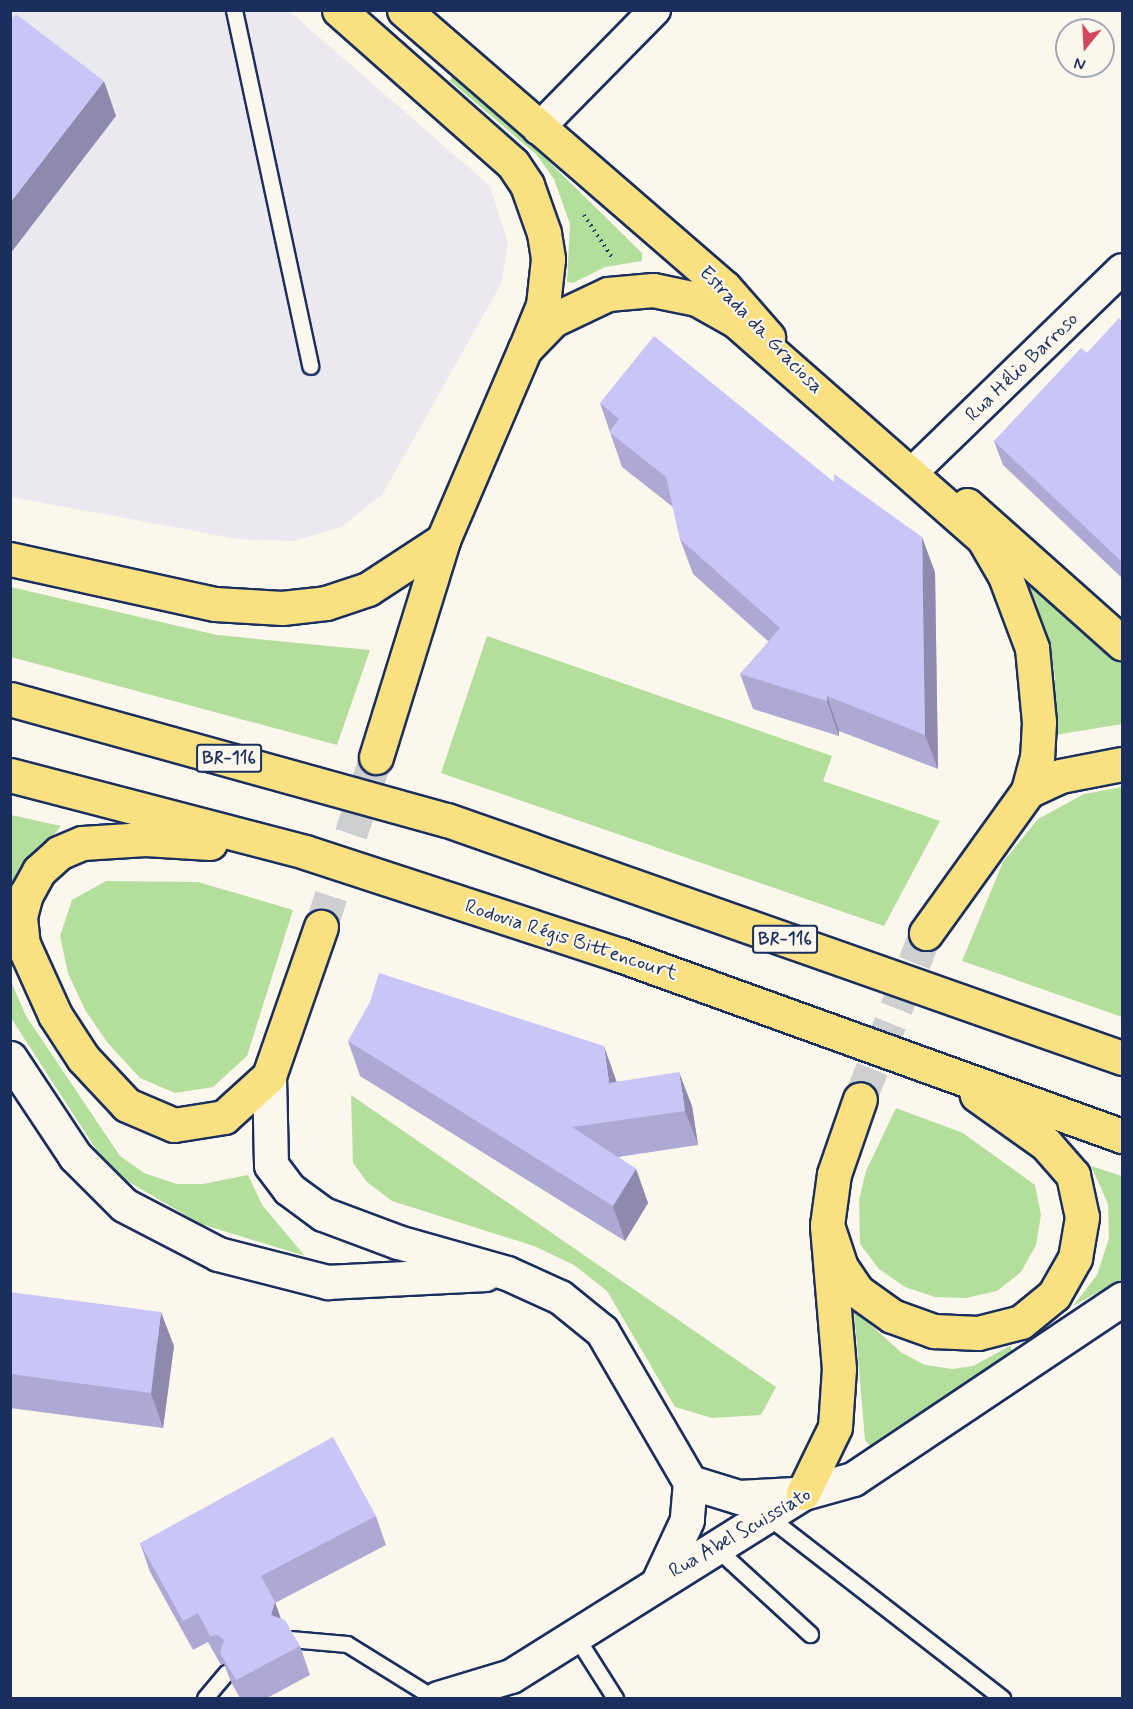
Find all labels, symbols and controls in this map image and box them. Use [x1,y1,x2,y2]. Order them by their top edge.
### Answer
north arrow [1055,18,1115,78]
text: N [1072,52,1088,75]
street label: Estrada da Graciosa [695,262,827,398]
street label: Rua Hélio Barroso [960,307,1084,427]
road number: BR-116 [196,743,262,773]
street label: Rodovia Régis Bittencourt [462,894,680,986]
road number: BR-116 [752,924,818,954]
street label: Rua Abel Scuissiato [665,1483,815,1583]

